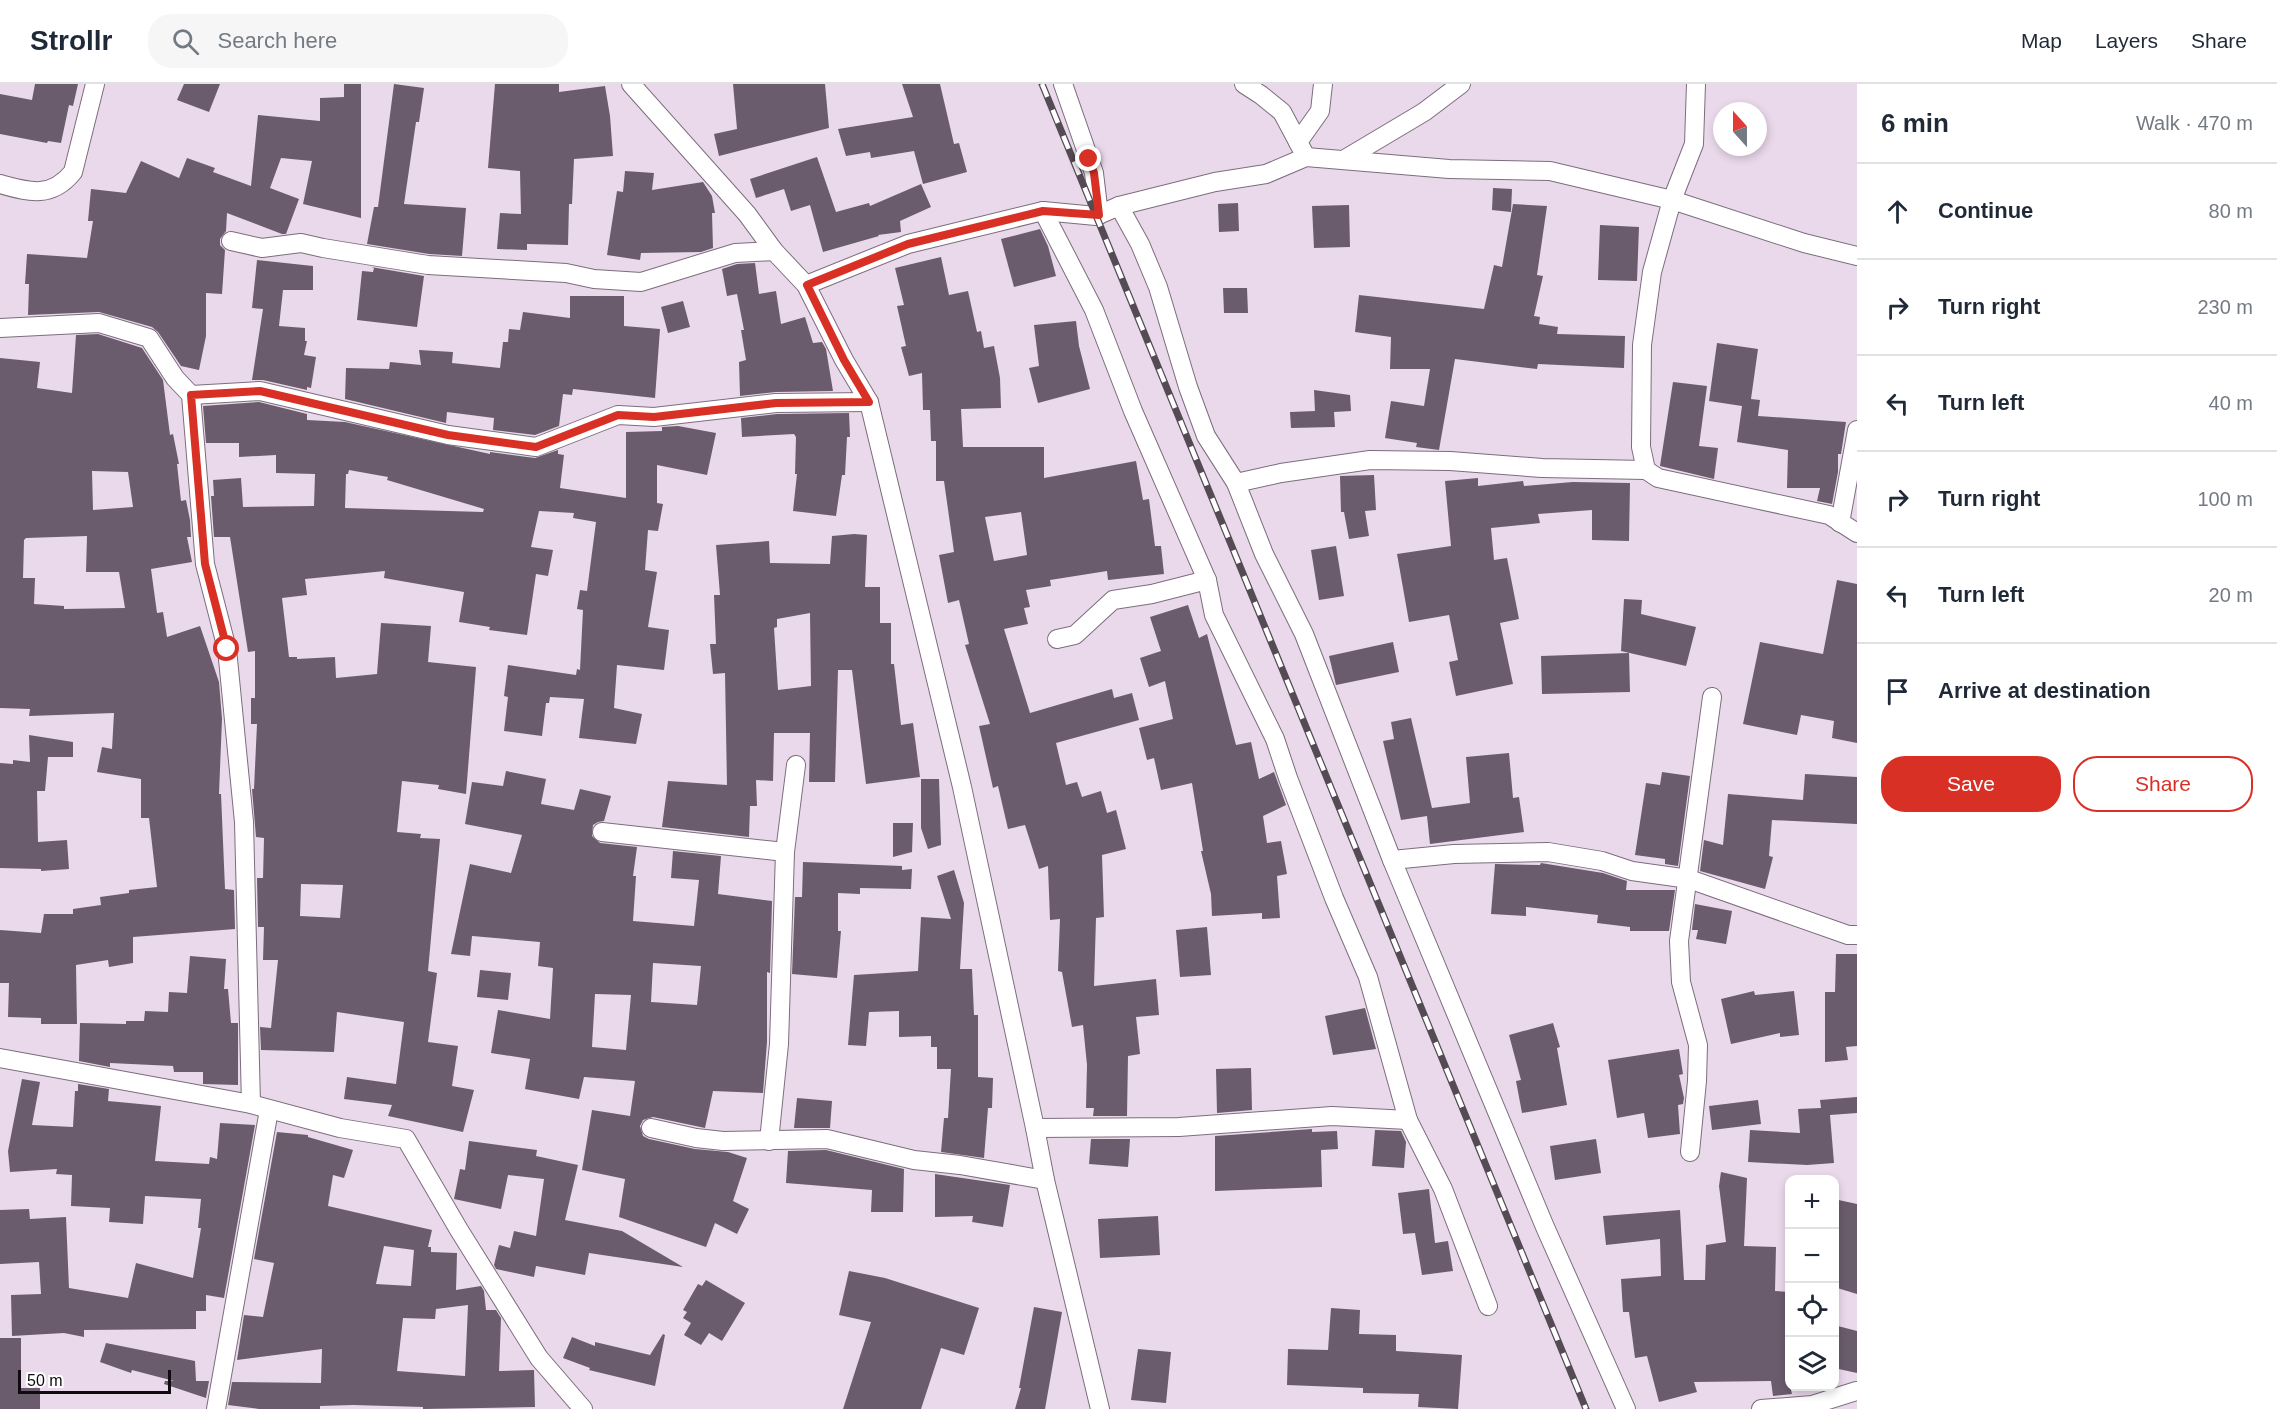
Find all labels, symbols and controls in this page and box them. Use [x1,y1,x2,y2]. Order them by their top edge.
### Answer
search box [148,14,568,68]
text: Strollr [30,25,112,56]
icon: search [169,25,202,58]
text: Search here [217,28,337,53]
text: Map [2021,29,2062,52]
text: Layers [2095,29,2158,52]
text: Share [2191,29,2247,52]
north arrow [1713,102,1767,156]
text: 6 min [1881,108,1949,138]
text: Walk · 470 m [2136,112,2253,134]
route end [1075,145,1101,171]
icon: ahead [1881,195,1914,228]
text: Continue [1938,198,2033,223]
text: 80 m [2209,200,2253,222]
icon: right [1881,291,1914,324]
text: Turn right [1938,294,2040,319]
text: 230 m [2197,296,2253,318]
icon: left [1881,387,1914,420]
text: Turn left [1938,390,2024,415]
text: 40 m [2209,392,2253,414]
icon: right [1881,483,1914,516]
text: Turn right [1938,486,2040,511]
text: 100 m [2197,488,2253,510]
icon: left [1881,579,1914,612]
text: Turn left [1938,582,2024,607]
text: 20 m [2209,584,2253,606]
route start [213,635,239,661]
icon: arrive [1881,675,1914,708]
text: Arrive at destination [1938,678,2151,703]
button: Save [1881,756,2061,812]
button: Share [2073,756,2253,812]
map controls [1785,1175,1839,1391]
button: + [1785,1175,1839,1229]
button: − [1785,1229,1839,1283]
button: locate [1785,1283,1839,1337]
button: layers [1785,1337,1839,1391]
scale bar [18,1367,171,1394]
text: 50 m [27,1372,63,1389]

